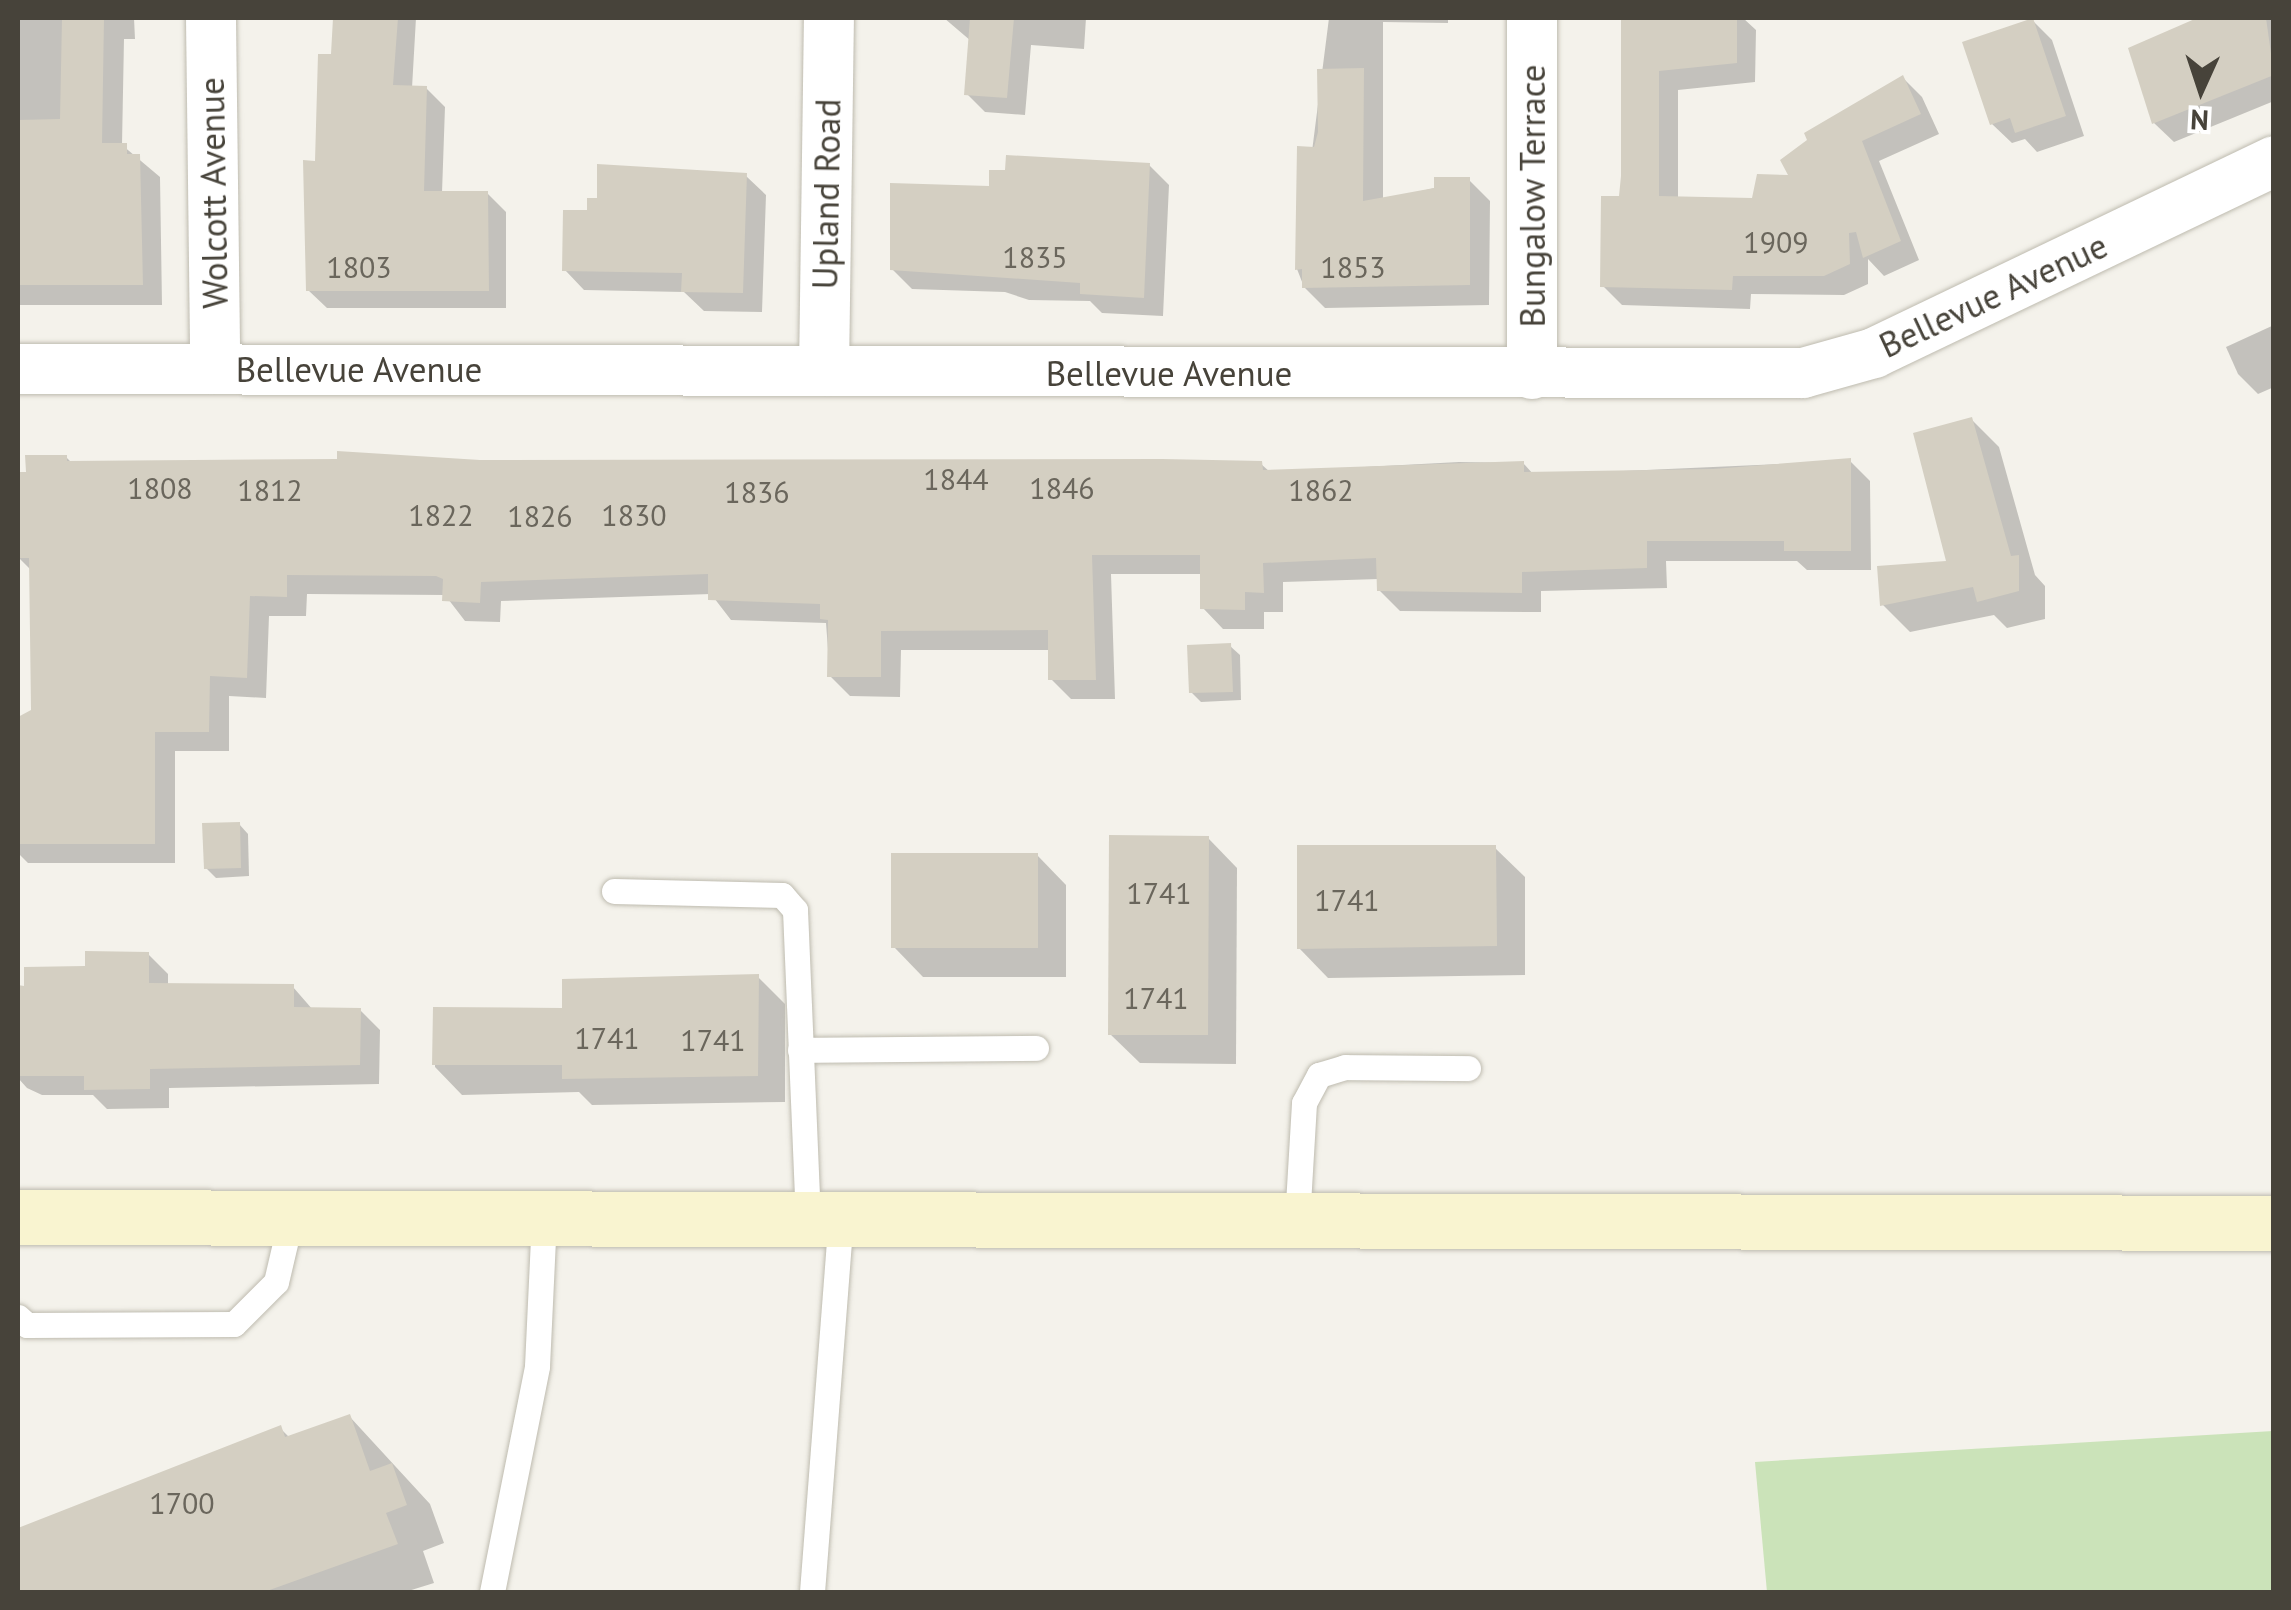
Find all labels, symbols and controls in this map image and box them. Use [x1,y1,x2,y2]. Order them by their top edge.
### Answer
north arrow [2151,40,2251,140]
street label: Bungalow Terrace [1511,64,1553,328]
street label: Wolcott Avenue [190,76,236,310]
street label: Upland Road [803,98,849,290]
text: N [2189,102,2210,139]
house number: 1909 [1743,224,1809,260]
street label: Bellevue Avenue [1872,224,2114,366]
house number: 1835 [1002,239,1068,275]
house number: 1803 [326,249,392,285]
house number: 1853 [1320,249,1386,285]
street label: Bellevue Avenue [235,348,483,390]
street label: Bellevue Avenue [1045,352,1293,394]
house number: 1844 [923,461,989,497]
house number: 1808 [127,470,193,506]
house number: 1846 [1029,470,1095,506]
house number: 1812 [237,472,303,508]
house number: 1862 [1288,472,1354,508]
house number: 1836 [724,474,790,510]
house number: 1822 [408,497,474,533]
house number: 1830 [601,497,667,533]
house number: 1826 [507,498,573,534]
house number: 1741 [1126,875,1192,911]
house number: 1741 [1314,882,1380,918]
house number: 1741 [1123,980,1189,1016]
house number: 1741 [574,1020,640,1056]
house number: 1741 [680,1022,746,1058]
house number: 1700 [149,1485,215,1521]

